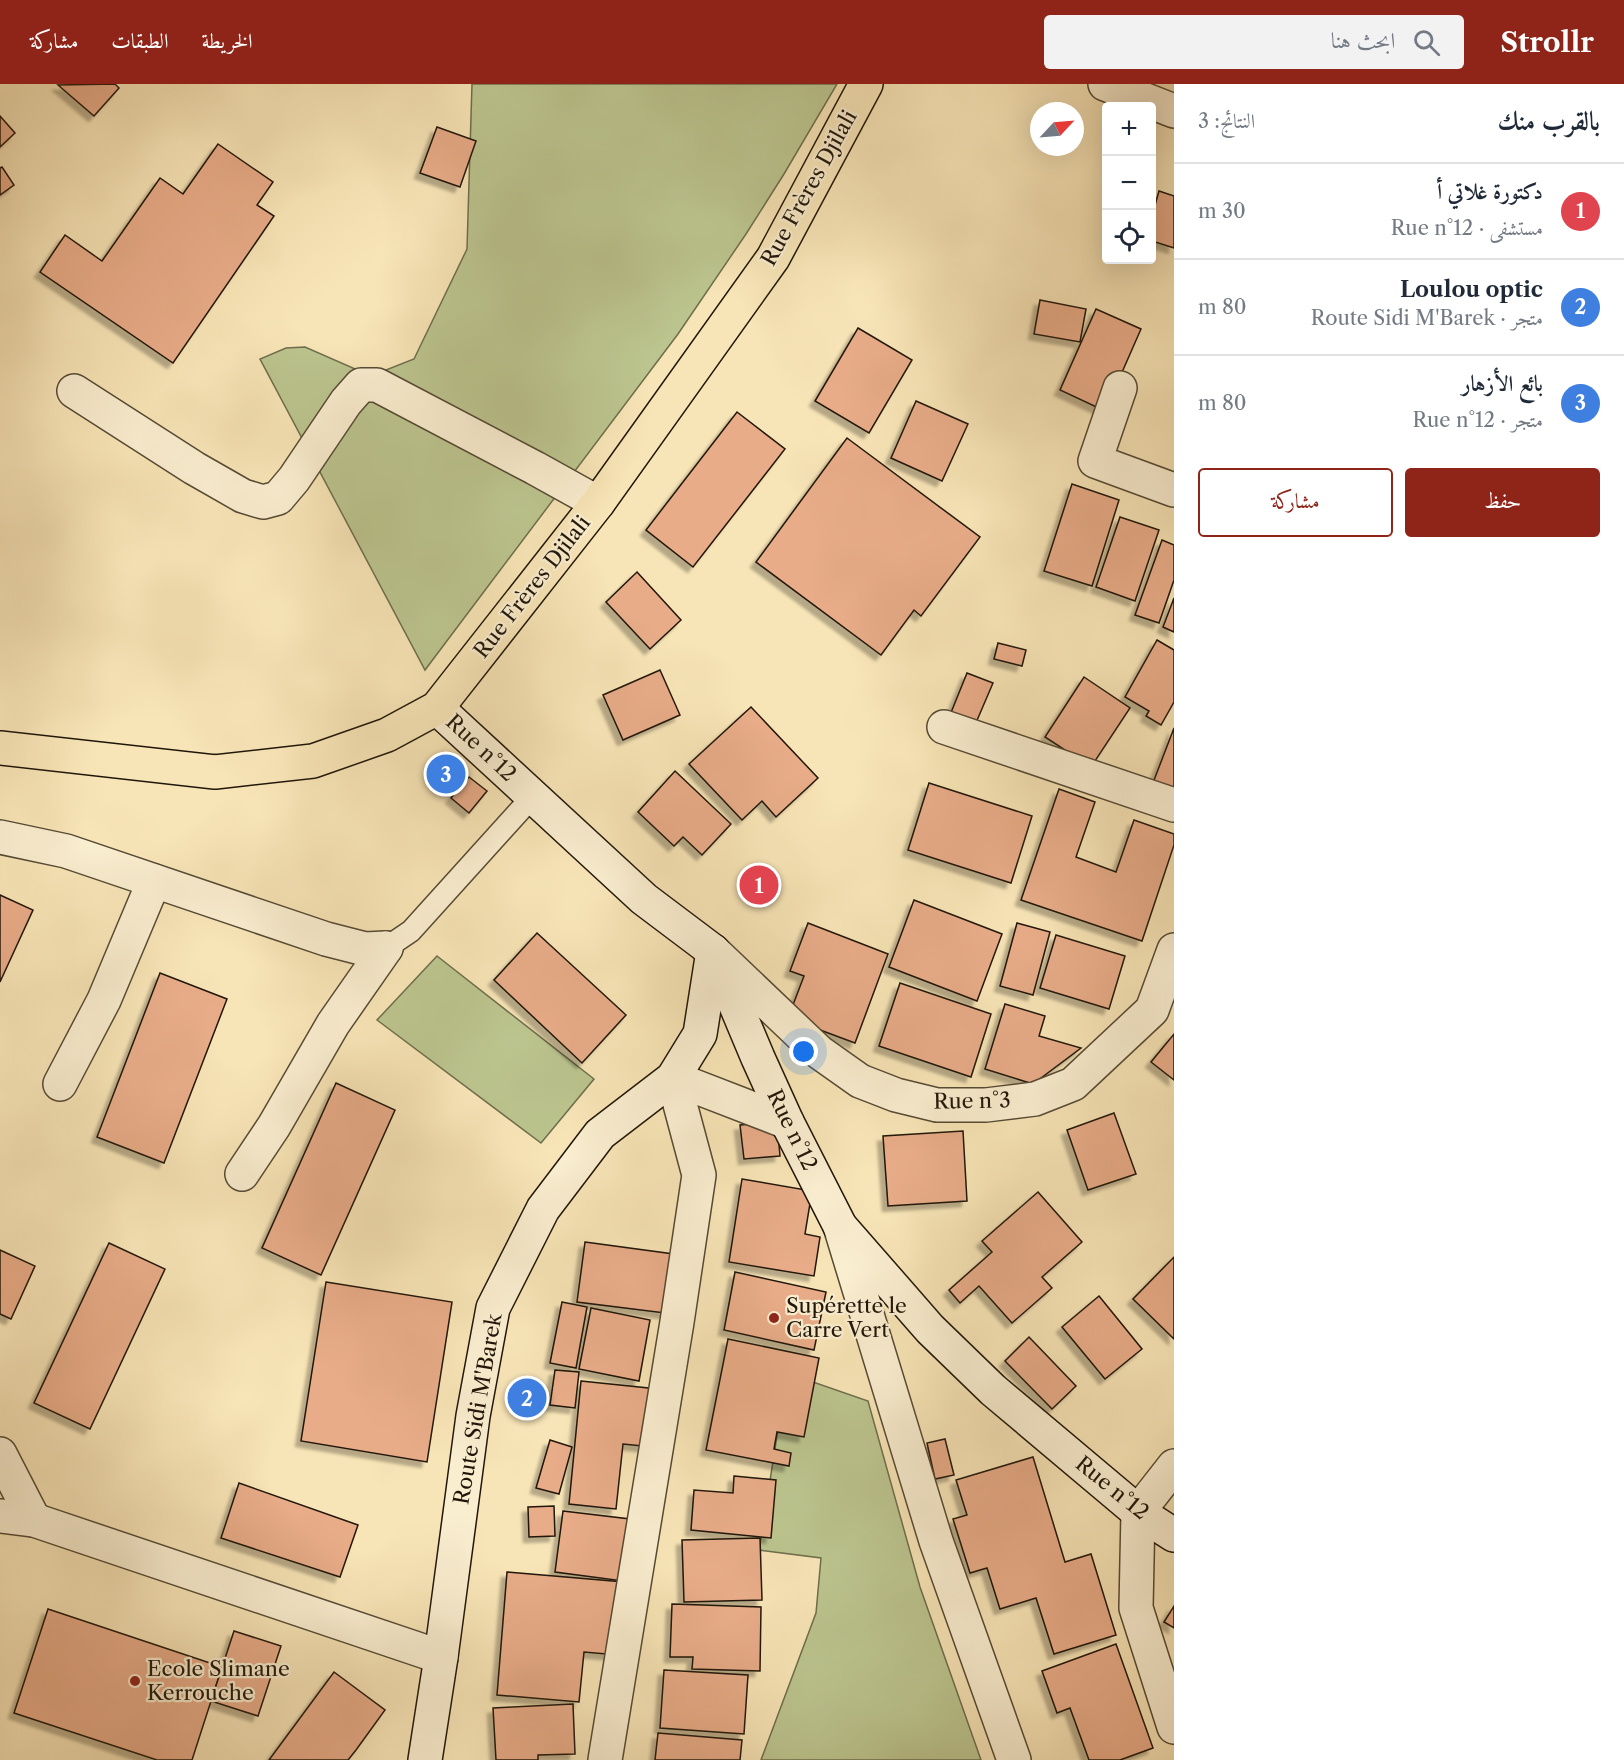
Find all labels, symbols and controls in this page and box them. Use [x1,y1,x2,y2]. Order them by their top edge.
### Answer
search box [1044,15,1464,69]
text: Strollr [1500,25,1594,59]
icon: search [1410,26,1443,59]
text: ابحث هنا [1331,27,1395,54]
text: مشاركة [30,28,78,53]
text: الطبقات [111,28,168,53]
text: الخريطة [201,28,253,53]
north arrow [1030,102,1084,156]
map controls [1102,102,1156,264]
button: + [1102,102,1156,156]
text: بالقرب منك [1497,105,1600,137]
street label: Rue Frères Djilali [755,106,862,270]
text: النتائج: 3 [1198,109,1255,133]
button: − [1102,156,1156,210]
text: دكتورة غلاتي أ [1437,178,1543,205]
text: 30 m [1198,199,1246,223]
text: 1 [1576,199,1585,223]
button: locate [1102,210,1156,264]
text: مستشفى · Rue n°12 [1391,216,1543,240]
text: Loulou optic [1400,276,1543,303]
text: 80 m [1198,295,1247,319]
text: 2 [1575,295,1586,319]
text: متجر · Route Sidi M'Barek [1311,306,1543,330]
text: بائع الأزهار [1462,370,1543,397]
text: 80 m [1198,391,1247,415]
text: 3 [1575,391,1586,415]
text: متجر · Rue n°12 [1412,408,1543,432]
button: مشاركة [1198,468,1393,537]
button: حفظ [1405,468,1600,537]
street label: Rue Frères Djilali [468,510,595,663]
street label: Rue n°12 [441,709,522,786]
pin: 3 [426,752,466,796]
pin: 1 [740,862,778,908]
your location [789,1037,818,1066]
street label: Rue n°12 [762,1085,823,1174]
street label: Rue n°3 [933,1087,1011,1114]
place label: Supérette le Carre Vert [786,1293,907,1342]
street label: Route Sidi M'Barek [448,1311,507,1506]
marker: Supérette le Carre Vert [767,1311,781,1325]
pin: 2 [508,1376,546,1420]
street label: Rue n°12 [1071,1451,1154,1525]
place label: Ecole Slimane Kerrouche [147,1656,290,1705]
marker: Ecole Slimane Kerrouche [128,1674,142,1688]

